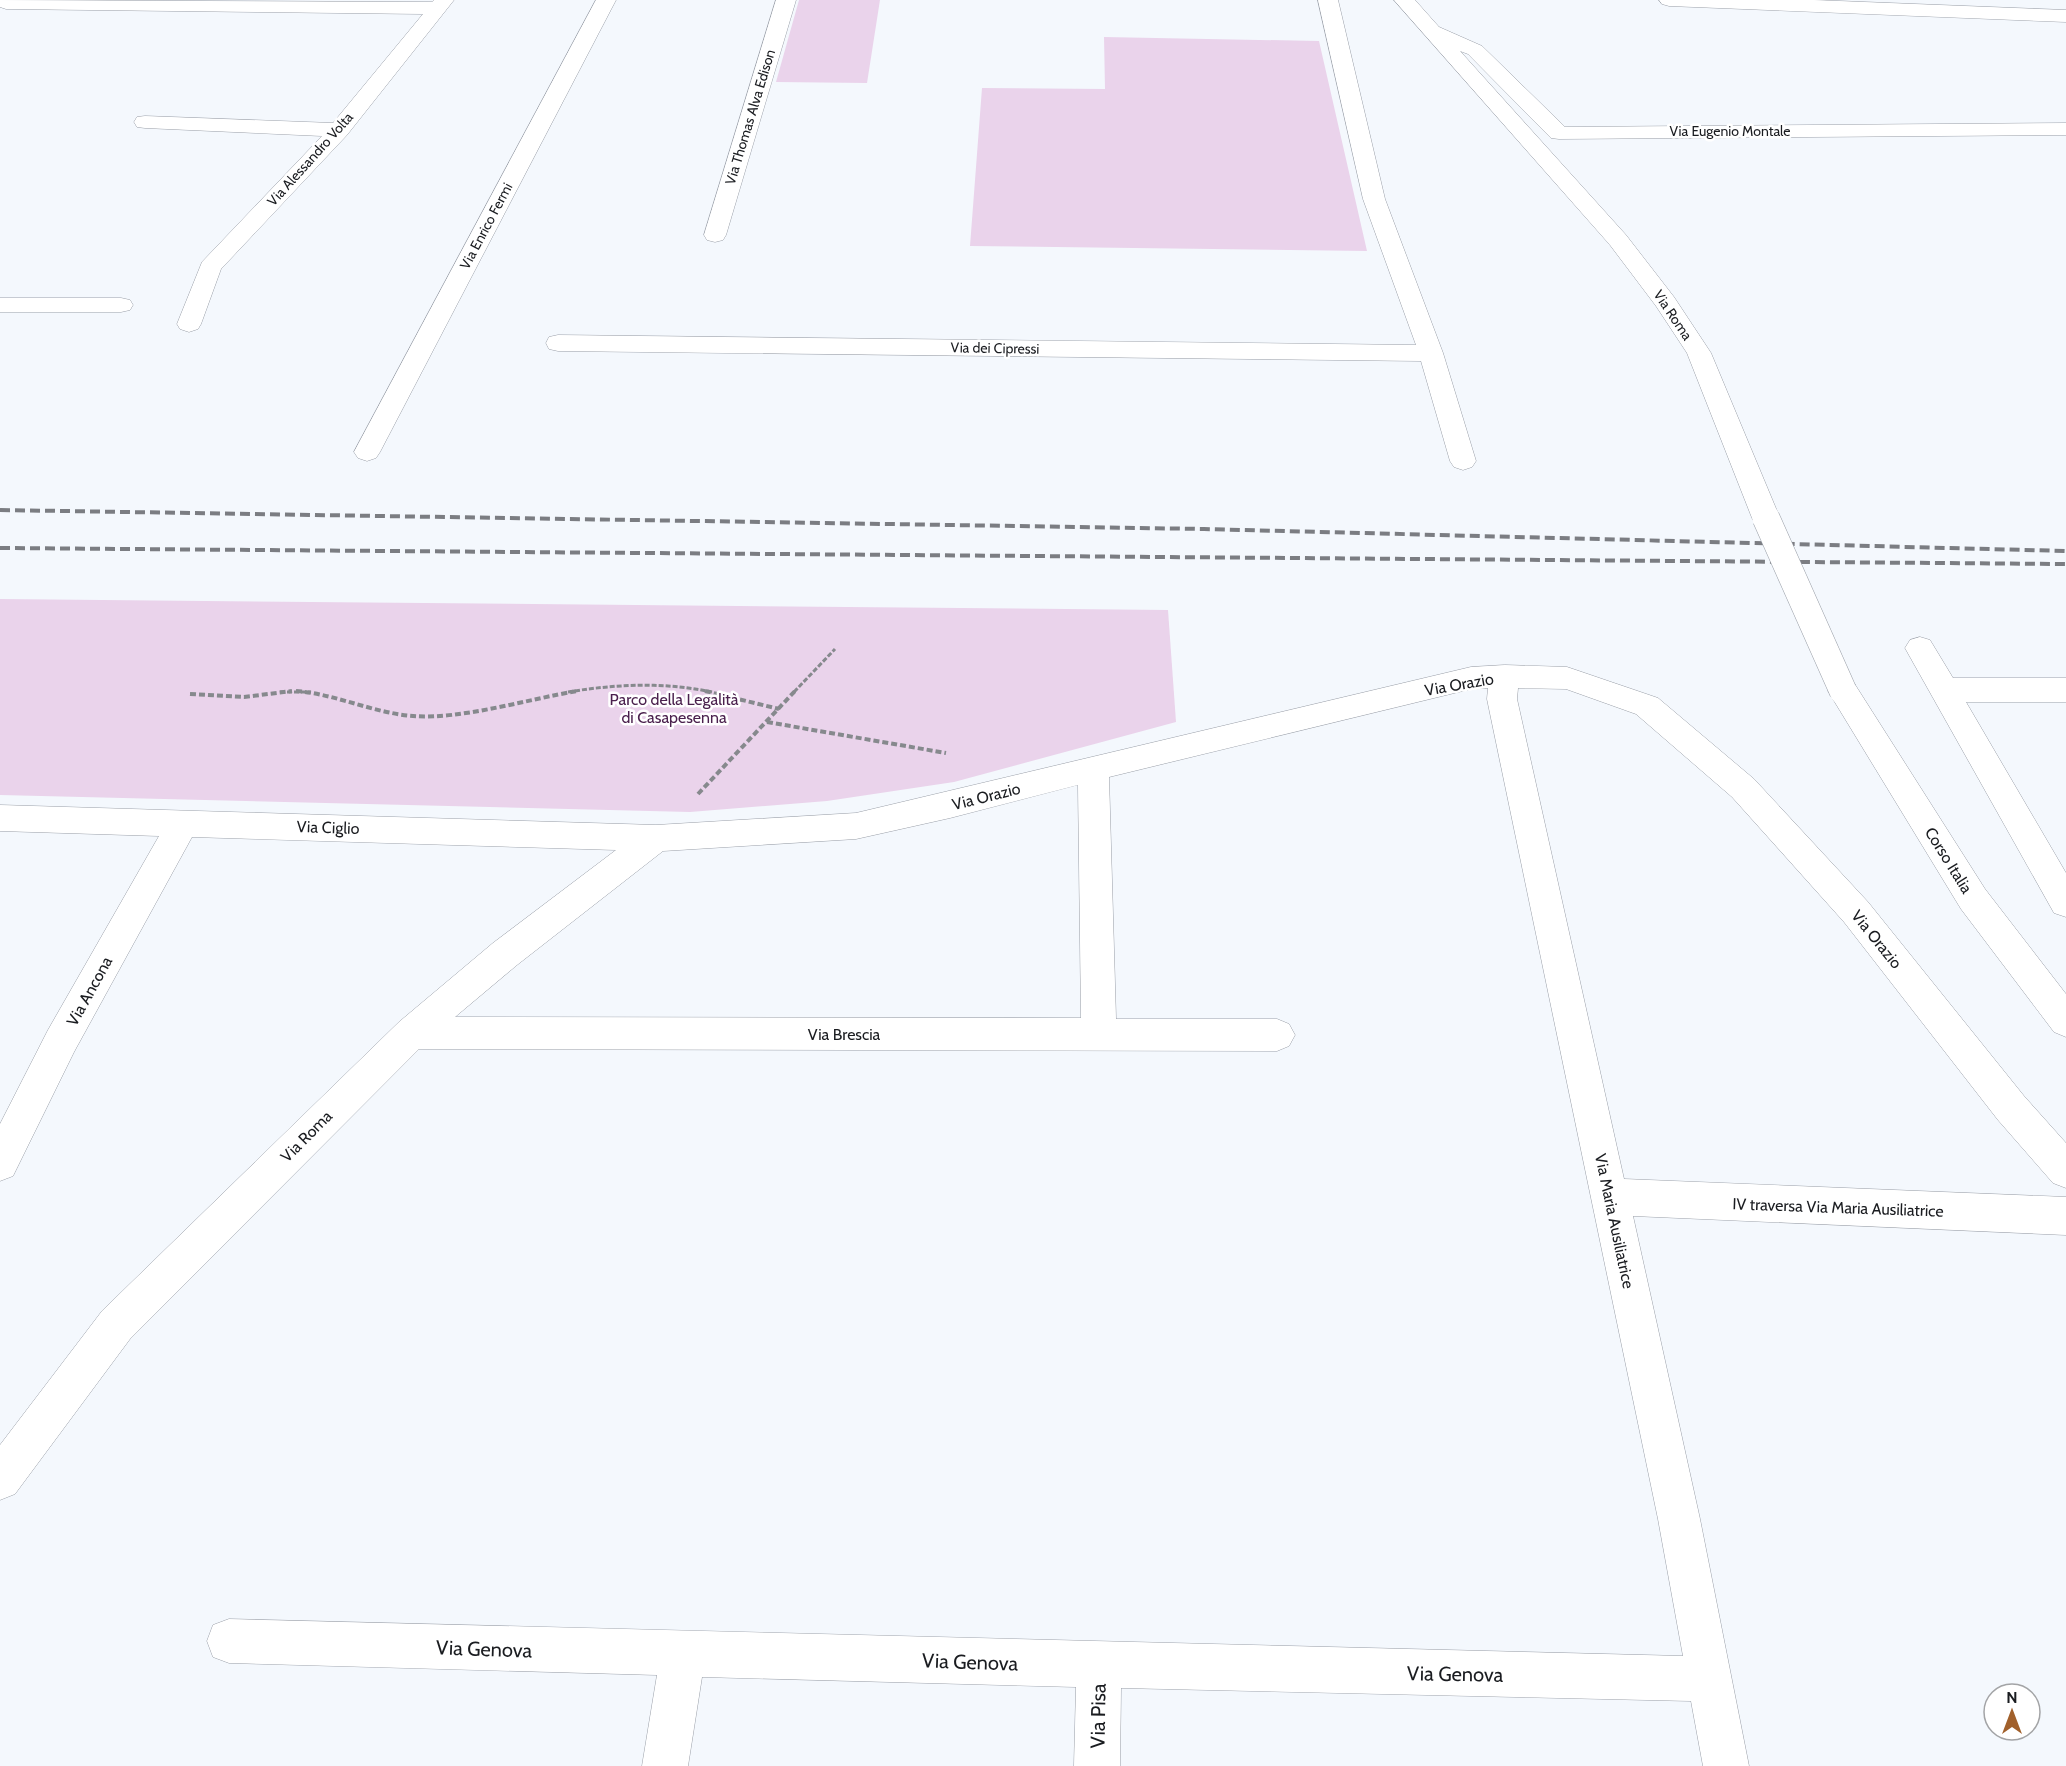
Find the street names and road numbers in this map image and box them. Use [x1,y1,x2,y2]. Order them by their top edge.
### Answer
street label: Via Thomas Alva Edison [721,47,779,187]
street label: Via Alessandro Volta [263,108,357,210]
street label: Via Eugenio Montale [1669,122,1791,140]
street label: Via Enrico Fermi [456,180,516,272]
street label: Via Roma [1650,286,1697,344]
street label: Via dei Cipressi [950,338,1040,358]
street label: Via Orazio [1423,669,1495,700]
street label: Via Orazio [950,779,1022,814]
street label: Via Ciglio [296,817,360,838]
street label: Corso Italia [1921,824,1977,897]
street label: Via Orazio [1847,906,1906,973]
street label: Via Ancona [63,953,116,1029]
street label: Via Brescia [808,1025,881,1044]
street label: Via Roma [277,1106,336,1166]
street label: Via Maria Ausiliatrice [1591,1152,1638,1290]
street label: IV traversa Via Maria Ausiliatrice [1732,1194,1944,1221]
street label: Via Genova [435,1635,533,1663]
street label: Via Genova [921,1648,1019,1676]
street label: Via Genova [1407,1661,1504,1687]
street label: Via Pisa [1085,1683,1111,1749]

